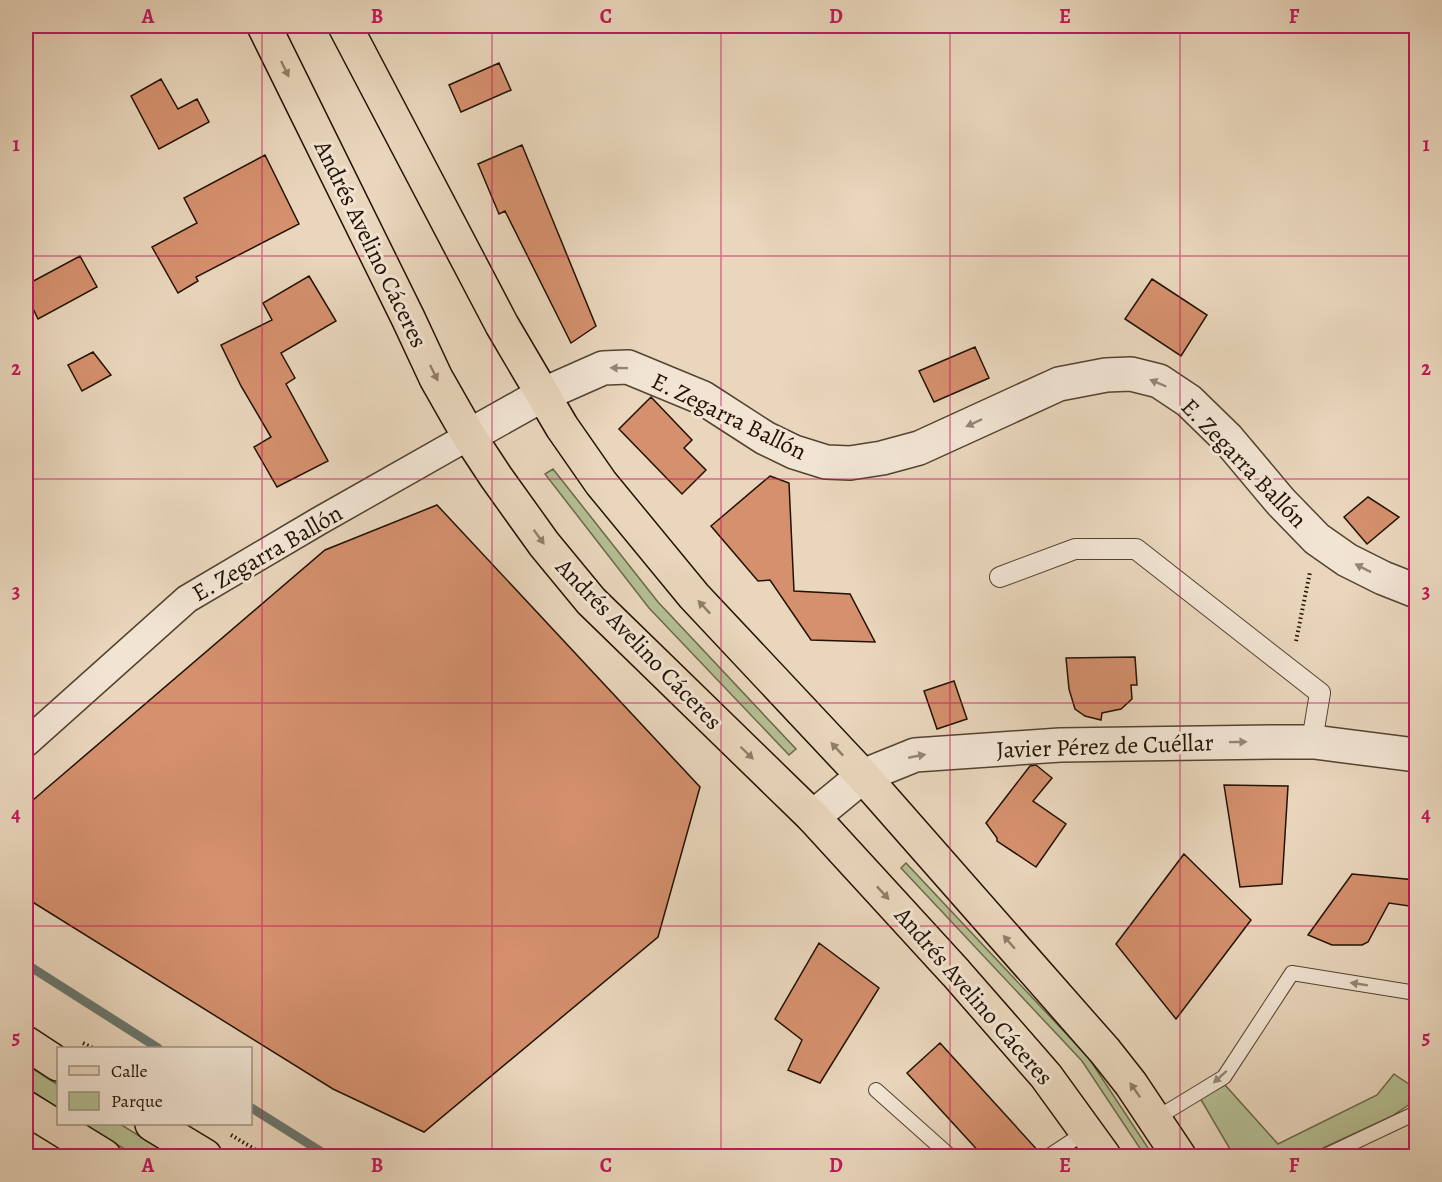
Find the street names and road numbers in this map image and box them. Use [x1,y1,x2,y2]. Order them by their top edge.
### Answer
street label: Andrés Avelino Cáceres [306,134,435,353]
street label: E. Zegarra Ballón [646,365,812,467]
street label: E. Zegarra Ballón [1174,391,1314,535]
street label: E. Zegarra Ballón [186,497,348,609]
street label: Andrés Avelino Cáceres [548,551,729,737]
street label: Javier Pérez de Cuéllar [996,726,1214,766]
street label: Andrés Avelino Cáceres [887,899,1060,1092]

